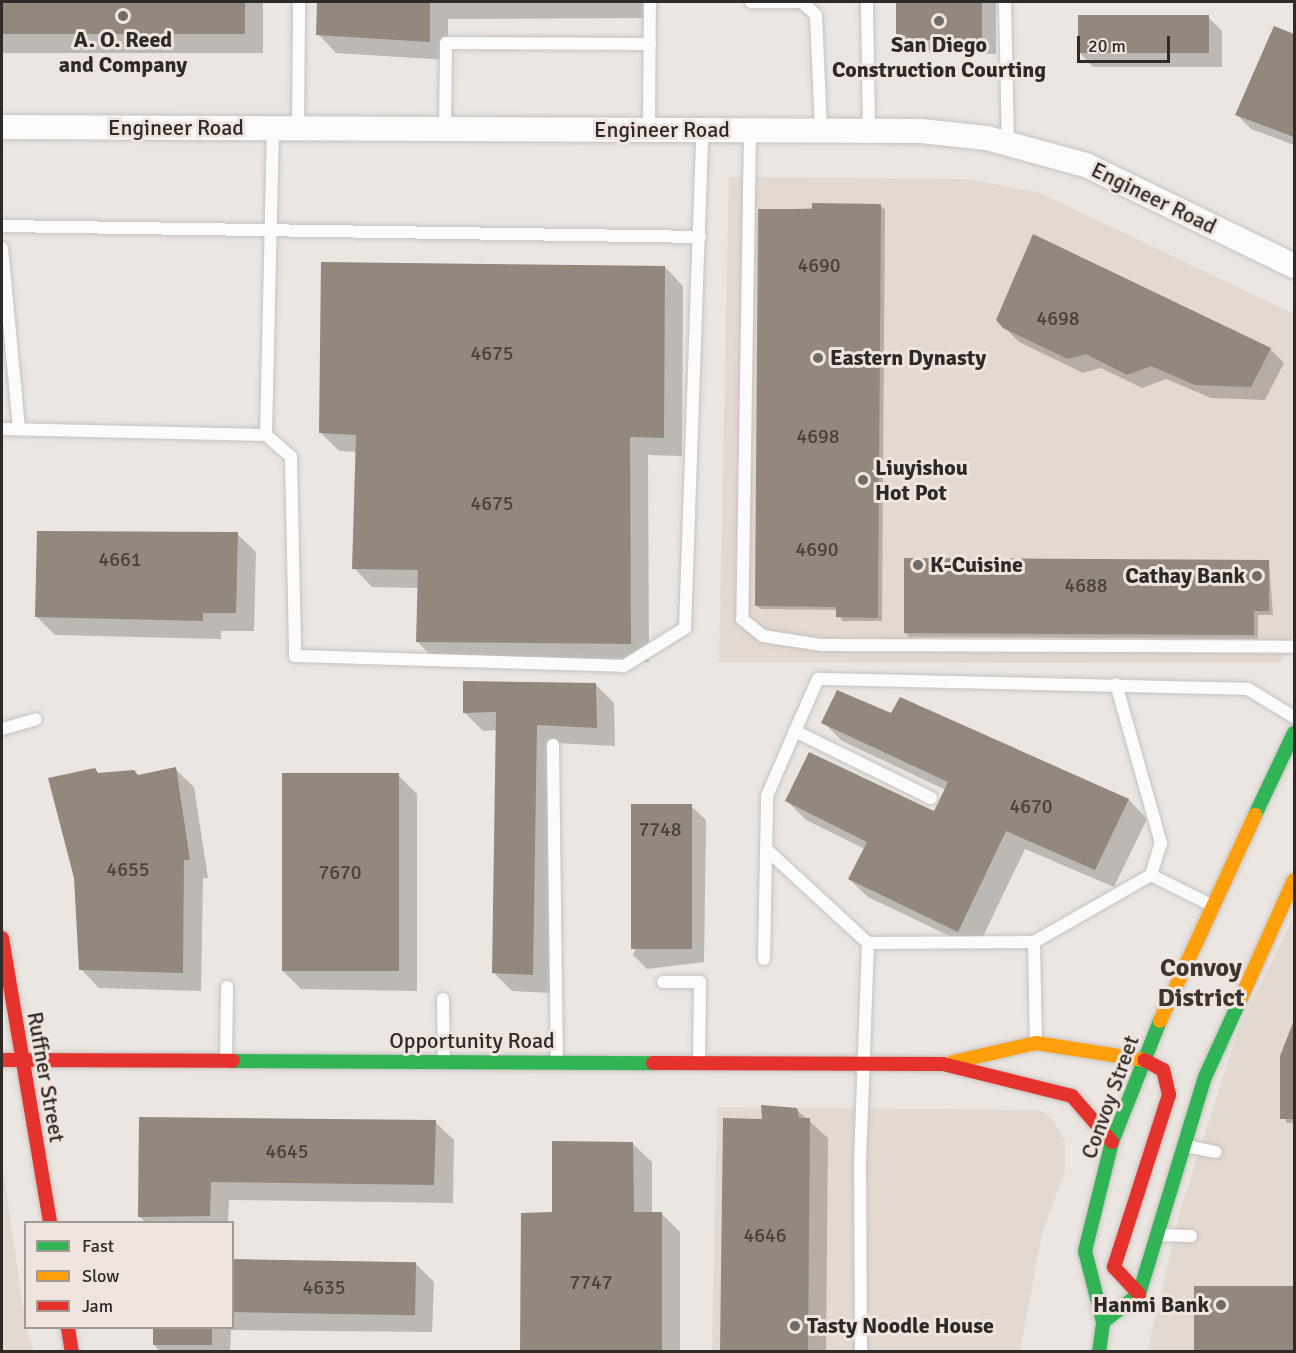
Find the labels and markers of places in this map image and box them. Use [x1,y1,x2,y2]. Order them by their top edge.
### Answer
marker: A. O. Reed and Company [116,9,130,23]
marker: San Diego Construction Courting [932,14,946,28]
place label: A. O. Reed and Company [59,26,187,78]
place label: San Diego Construction Courting [832,31,1046,82]
place label: Eastern Dynasty [830,345,986,371]
marker: Eastern Dynasty [811,351,825,365]
place label: Liuyishou Hot Pot [875,454,968,506]
marker: Liuyishou Hot Pot [856,473,870,487]
place label: K-Cuisine [930,552,1023,578]
marker: K-Cuisine [911,558,925,572]
place label: Cathay Bank [1125,563,1245,589]
marker: Cathay Bank [1250,569,1264,583]
place label: Hanmi Bank [1093,1292,1209,1318]
marker: Hanmi Bank [1214,1298,1228,1312]
place label: Tasty Noodle House [807,1313,994,1339]
marker: Tasty Noodle House [788,1319,802,1333]

